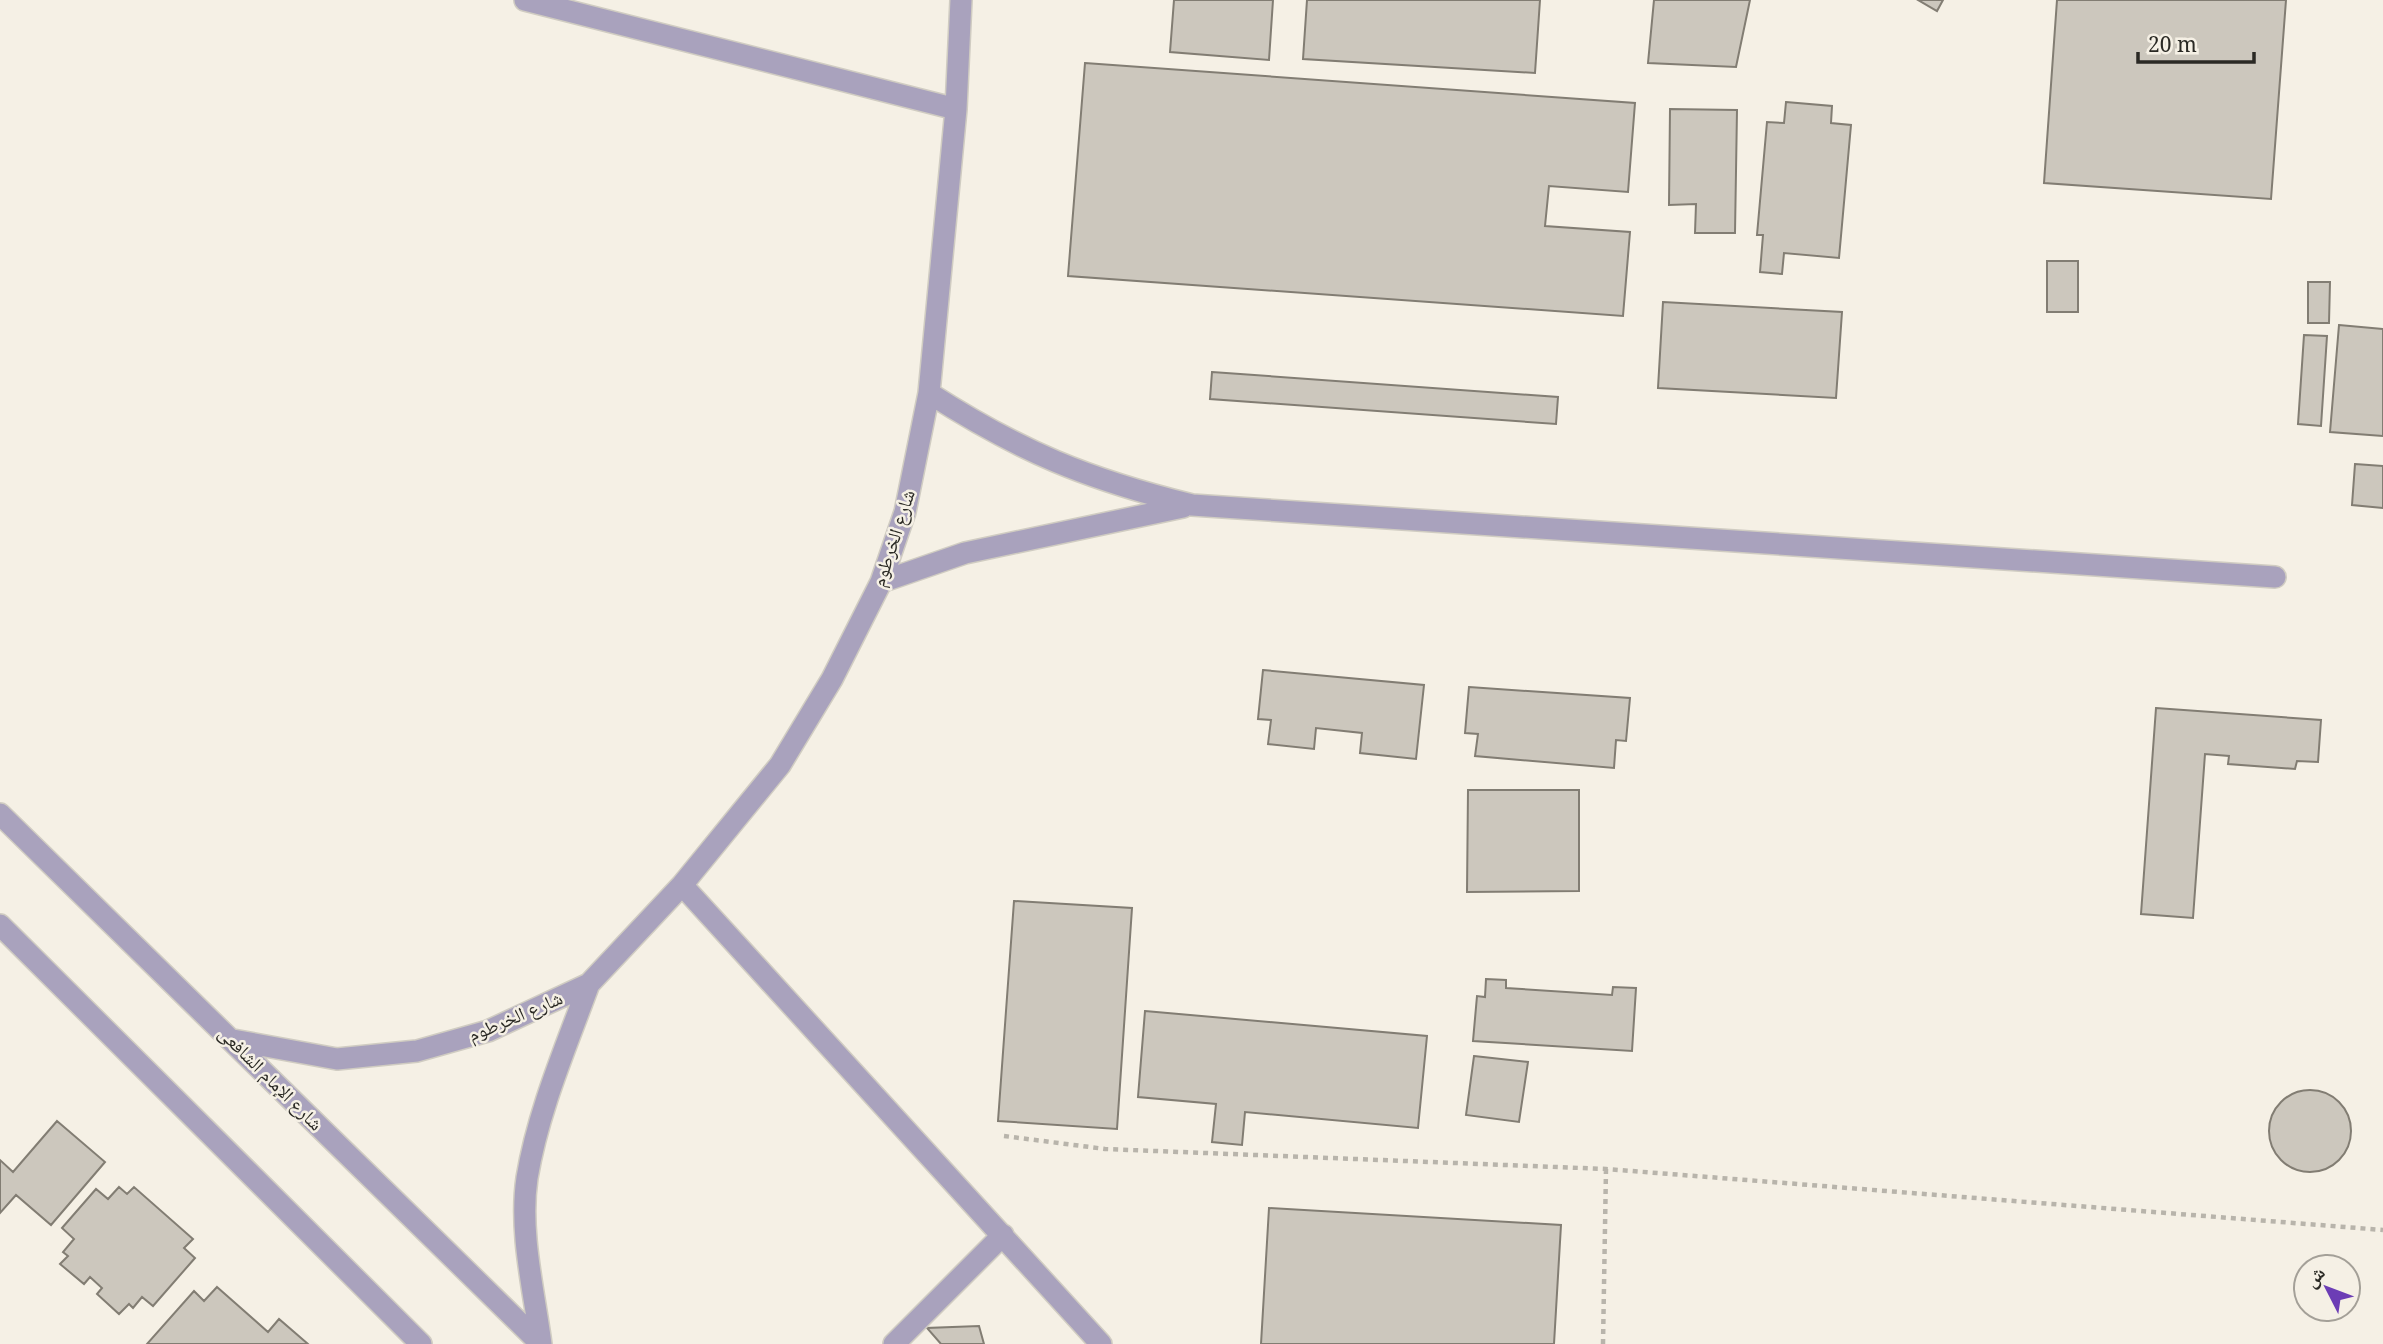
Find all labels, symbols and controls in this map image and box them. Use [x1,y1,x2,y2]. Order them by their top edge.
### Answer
scale bar [2138,21,2254,65]
text: 20 m [2148,30,2197,58]
street label: شارع الخرطوم [865,486,922,590]
street label: شارع الخرطوم [464,984,567,1049]
street label: شارع الإمام الشافعى [212,1020,329,1137]
north arrow [2292,1253,2362,1323]
text: ش [2298,1260,2331,1293]

